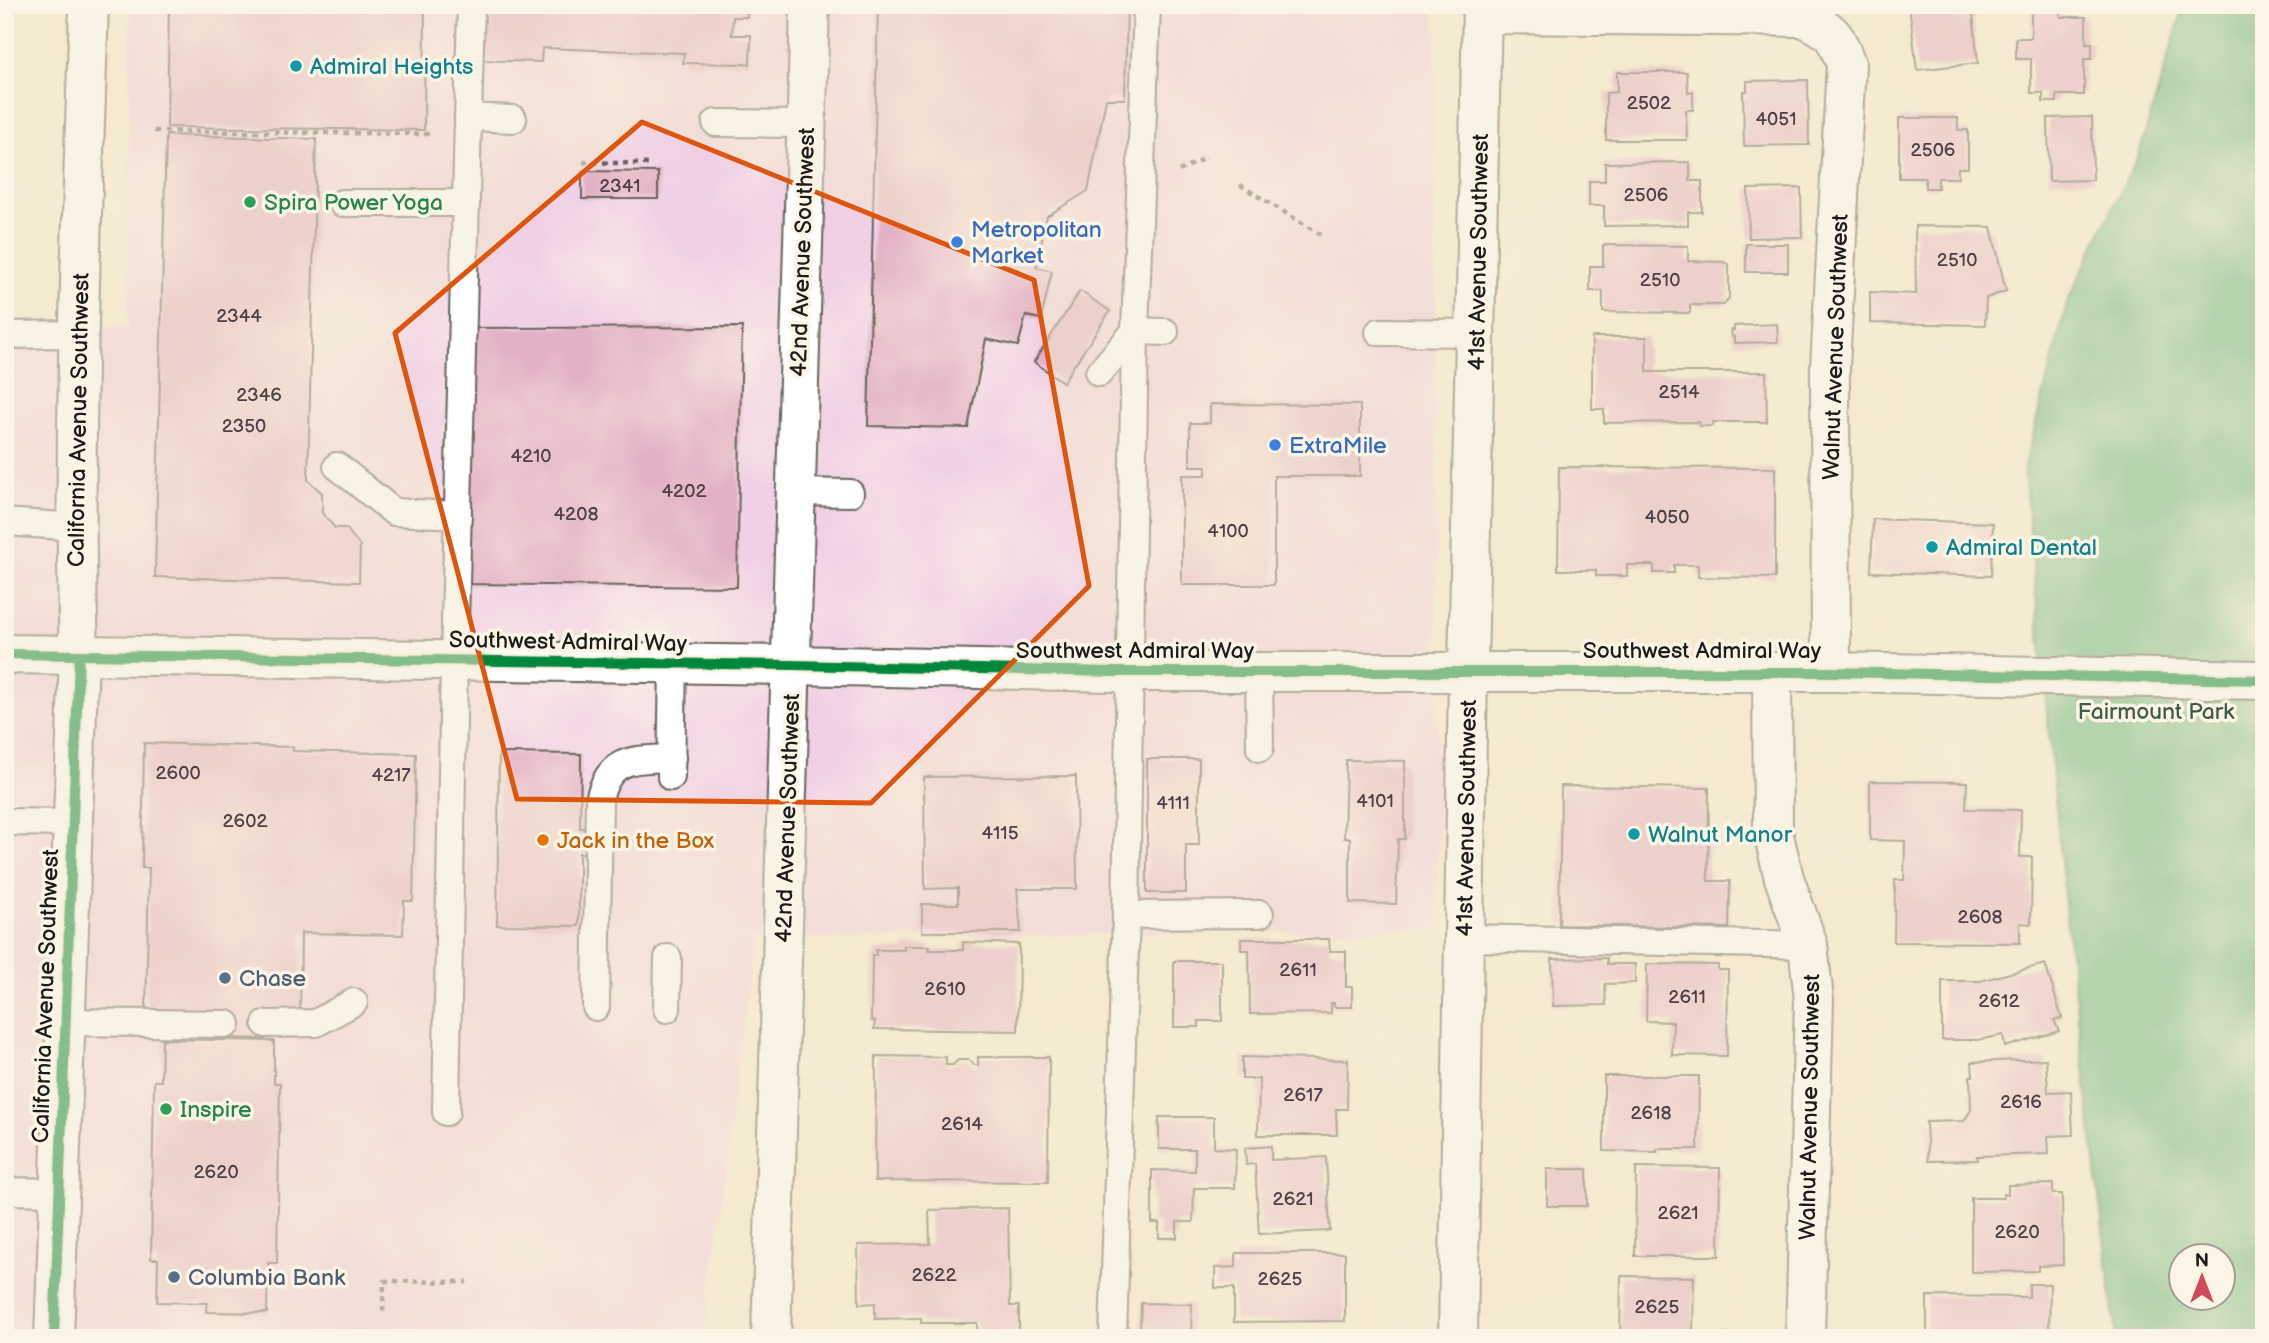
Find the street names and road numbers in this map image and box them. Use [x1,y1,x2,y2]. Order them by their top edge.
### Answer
street label: 42nd Avenue Southwest [785,127,821,377]
street label: 41st Avenue Southwest [1463,133,1495,371]
street label: Walnut Avenue Southwest [1817,214,1855,481]
street label: California Avenue Southwest [62,273,96,567]
street label: Southwest Admiral Way [449,626,688,658]
street label: Southwest Admiral Way [1016,637,1255,665]
street label: Southwest Admiral Way [1583,637,1822,665]
street label: 42nd Avenue Southwest [770,693,806,943]
street label: 41st Avenue Southwest [1451,699,1483,937]
street label: California Avenue Southwest [27,848,65,1144]
street label: Walnut Avenue Southwest [1794,974,1826,1240]

